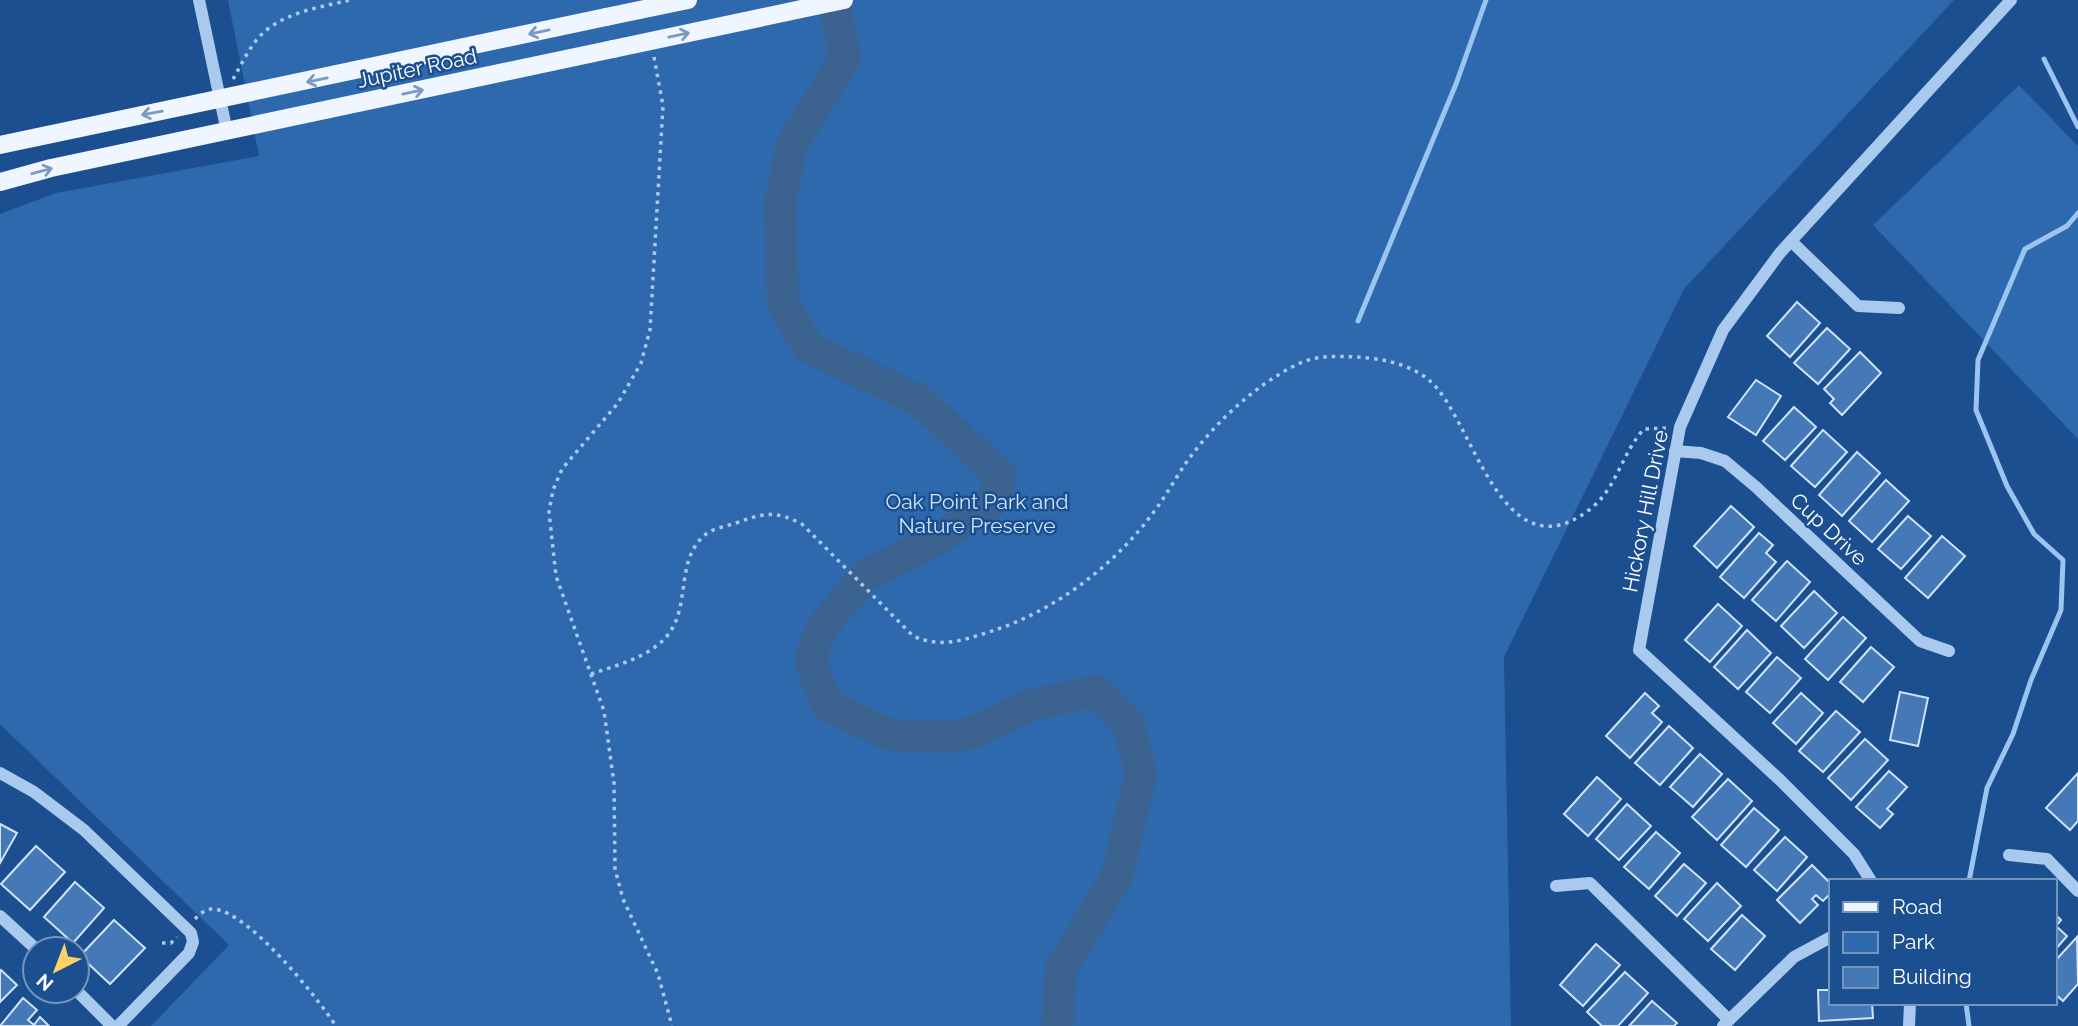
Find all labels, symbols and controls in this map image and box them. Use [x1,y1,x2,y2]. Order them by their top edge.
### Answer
one-way arrow [528,25,551,39]
one-way arrow [667,28,690,42]
street label: Jupiter Road [355,43,479,93]
one-way arrow [306,74,329,87]
one-way arrow [401,85,424,98]
one-way arrow [141,107,164,120]
one-way arrow [31,163,53,176]
street label: Hickory Hill Drive [1617,428,1673,594]
street label: Cup Drive [1786,487,1872,571]
park label: Oak Point Park and Nature Preserve [885,489,1069,538]
legend [1829,879,2057,1005]
text: Road [1892,894,1942,919]
text: Park [1892,929,1935,954]
north arrow [21,935,91,1005]
text: Building [1892,964,1972,989]
text: N [32,970,57,996]

